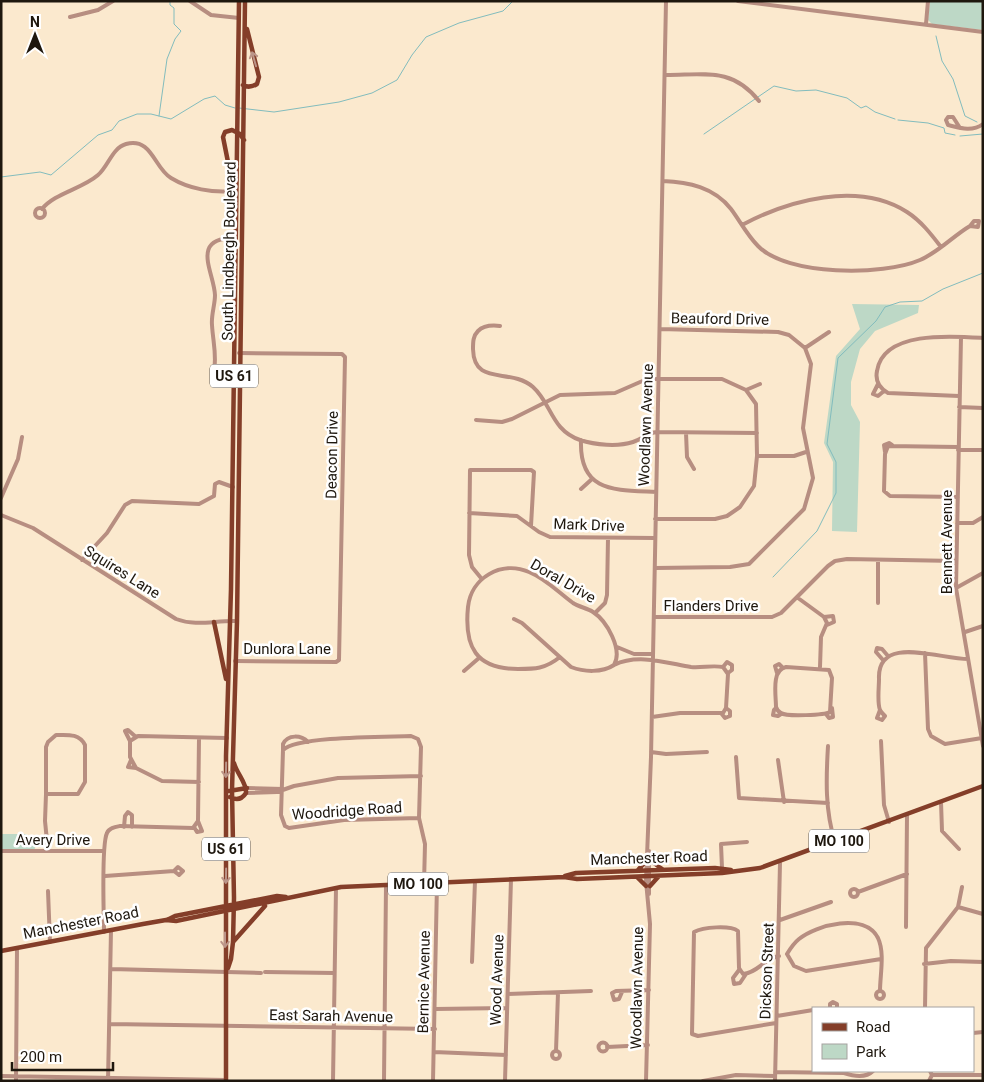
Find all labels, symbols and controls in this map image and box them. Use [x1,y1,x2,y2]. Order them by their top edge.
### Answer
north arrow [10,10,60,60]
text: N [30,14,40,30]
one-way arrow [249,51,258,67]
street label: South Lindbergh Boulevard [218,161,240,341]
street label: Beauford Drive [671,309,769,329]
street label: Woodlawn Avenue [635,363,657,487]
road number: US 61 [210,364,258,388]
street label: Deacon Drive [322,411,342,499]
street label: Bennett Avenue [938,490,956,594]
street label: Mark Drive [553,515,625,535]
street label: Squires Lane [81,542,163,602]
street label: Doral Drive [527,555,599,607]
street label: Flanders Drive [663,597,759,615]
street label: Dunlora Lane [243,640,331,658]
one-way arrow [221,761,231,777]
street label: Woodridge Road [291,798,403,824]
road number: MO 100 [809,829,869,852]
street label: Avery Drive [16,831,90,849]
road number: US 61 [202,838,250,861]
street label: Manchester Road [590,847,708,869]
one-way arrow [221,868,231,884]
road number: MO 100 [388,872,448,896]
street label: Manchester Road [22,903,140,943]
street label: Dickson Street [756,922,778,1020]
street label: Woodlawn Avenue [627,926,647,1050]
street label: Bernice Avenue [414,930,434,1034]
one-way arrow [220,932,230,948]
street label: Wood Avenue [486,934,508,1026]
street label: East Sarah Avenue [269,1006,393,1026]
legend [812,1007,974,1072]
text: Road [856,1018,890,1036]
scale bar [12,1040,114,1072]
text: Park [856,1043,887,1061]
text: 200 m [20,1048,62,1066]

